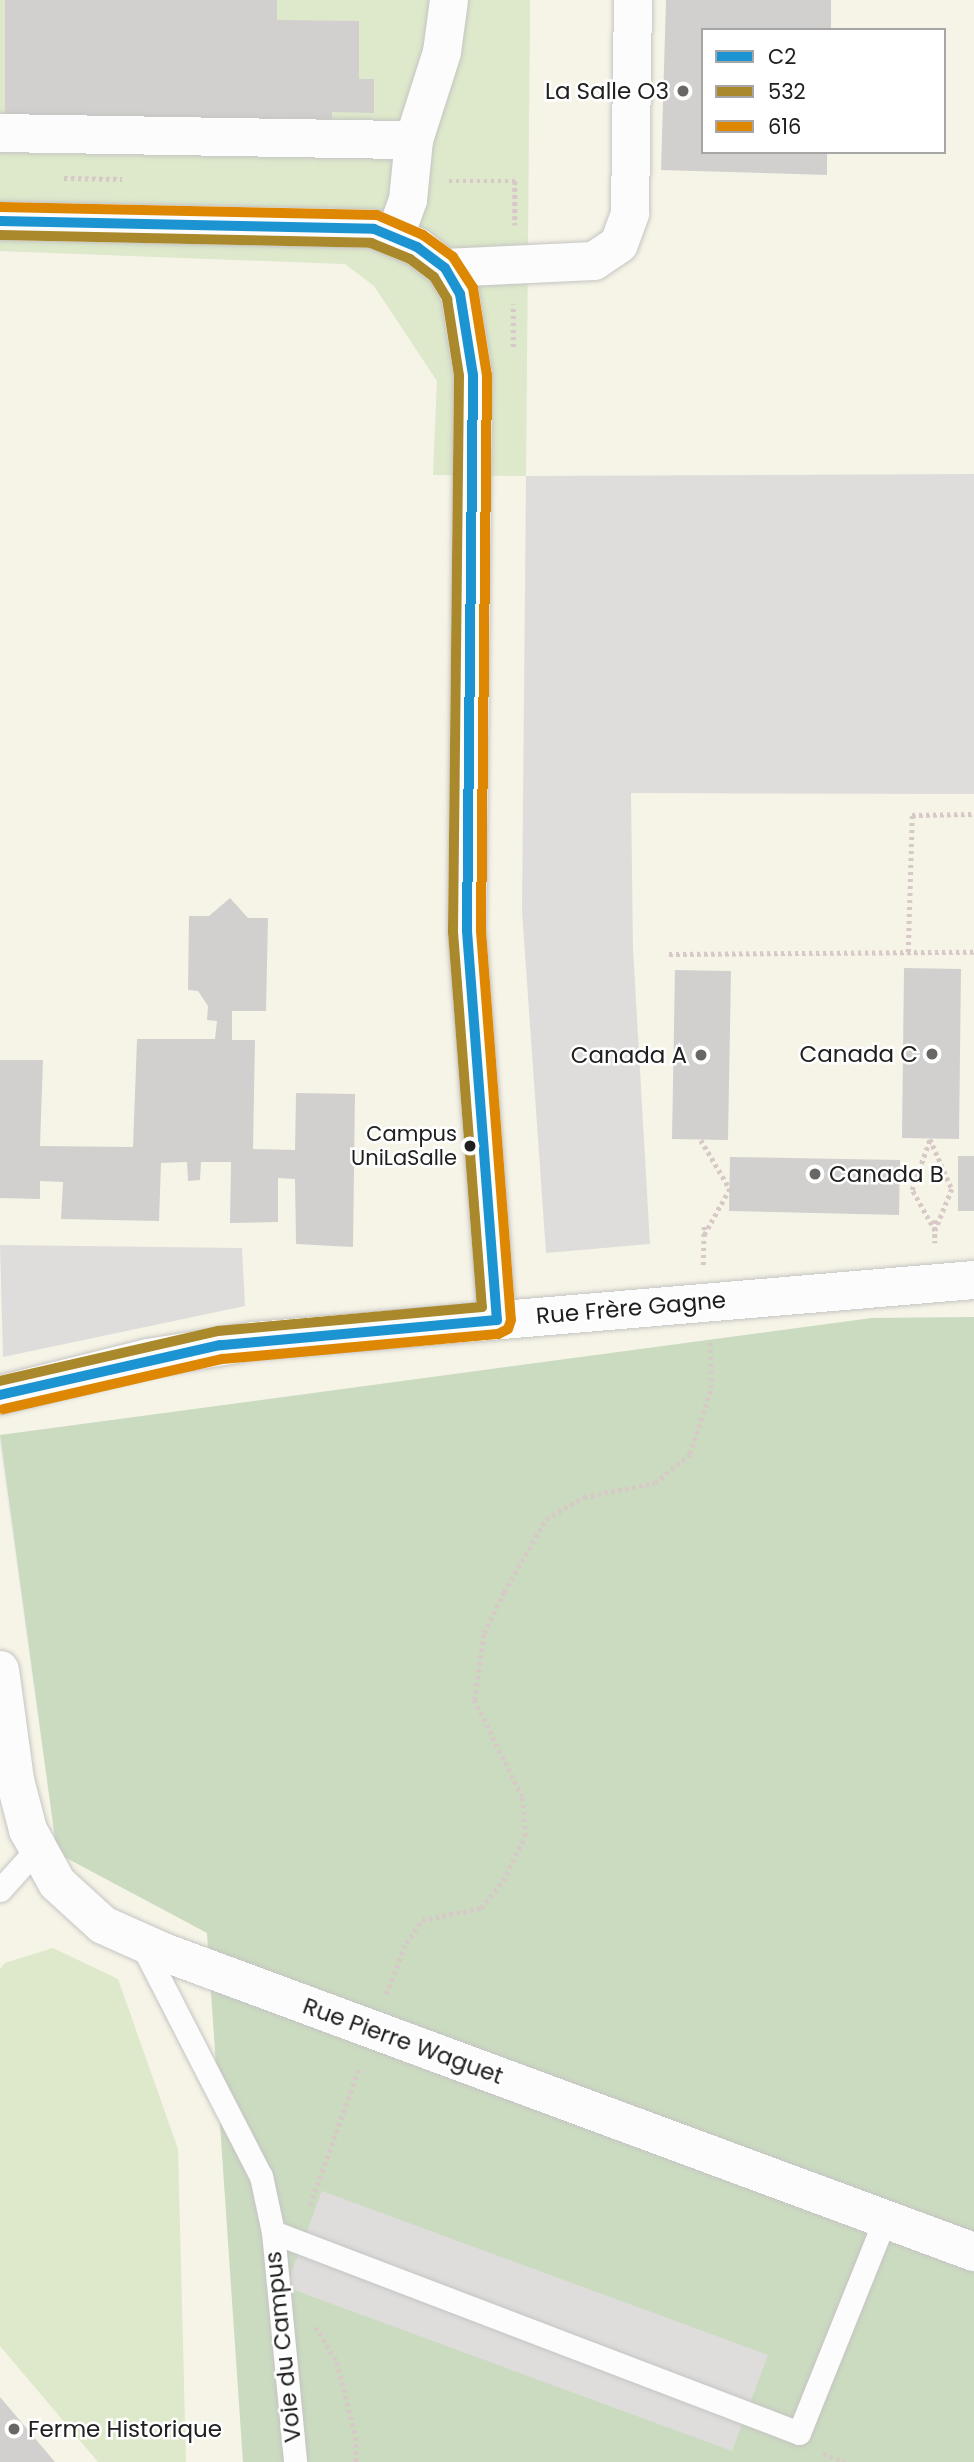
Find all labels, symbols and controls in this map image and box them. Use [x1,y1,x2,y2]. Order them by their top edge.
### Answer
legend [701,28,946,154]
text: C2 [768,42,796,71]
place label: La Salle O3 [545,77,669,105]
text: 532 [768,77,806,106]
marker: La Salle O3 [675,83,691,99]
text: 616 [768,112,801,141]
place label: Canada C [799,1040,918,1068]
place label: Canada A [571,1041,687,1069]
marker: Canada C [924,1046,940,1062]
marker: Canada A [693,1047,709,1063]
place label: Campus UniLaSalle [351,1121,457,1171]
marker: Campus UniLaSalle [463,1139,477,1153]
place label: Canada B [829,1160,944,1188]
marker: Canada B [807,1166,823,1182]
street label: Rue Frère Gagne [535,1286,727,1330]
street label: Rue Pierre Waguet [299,1992,507,2090]
street label: Voie du Campus [259,2250,307,2444]
place label: Ferme Historique [28,2415,222,2443]
marker: Ferme Historique [6,2421,22,2437]

